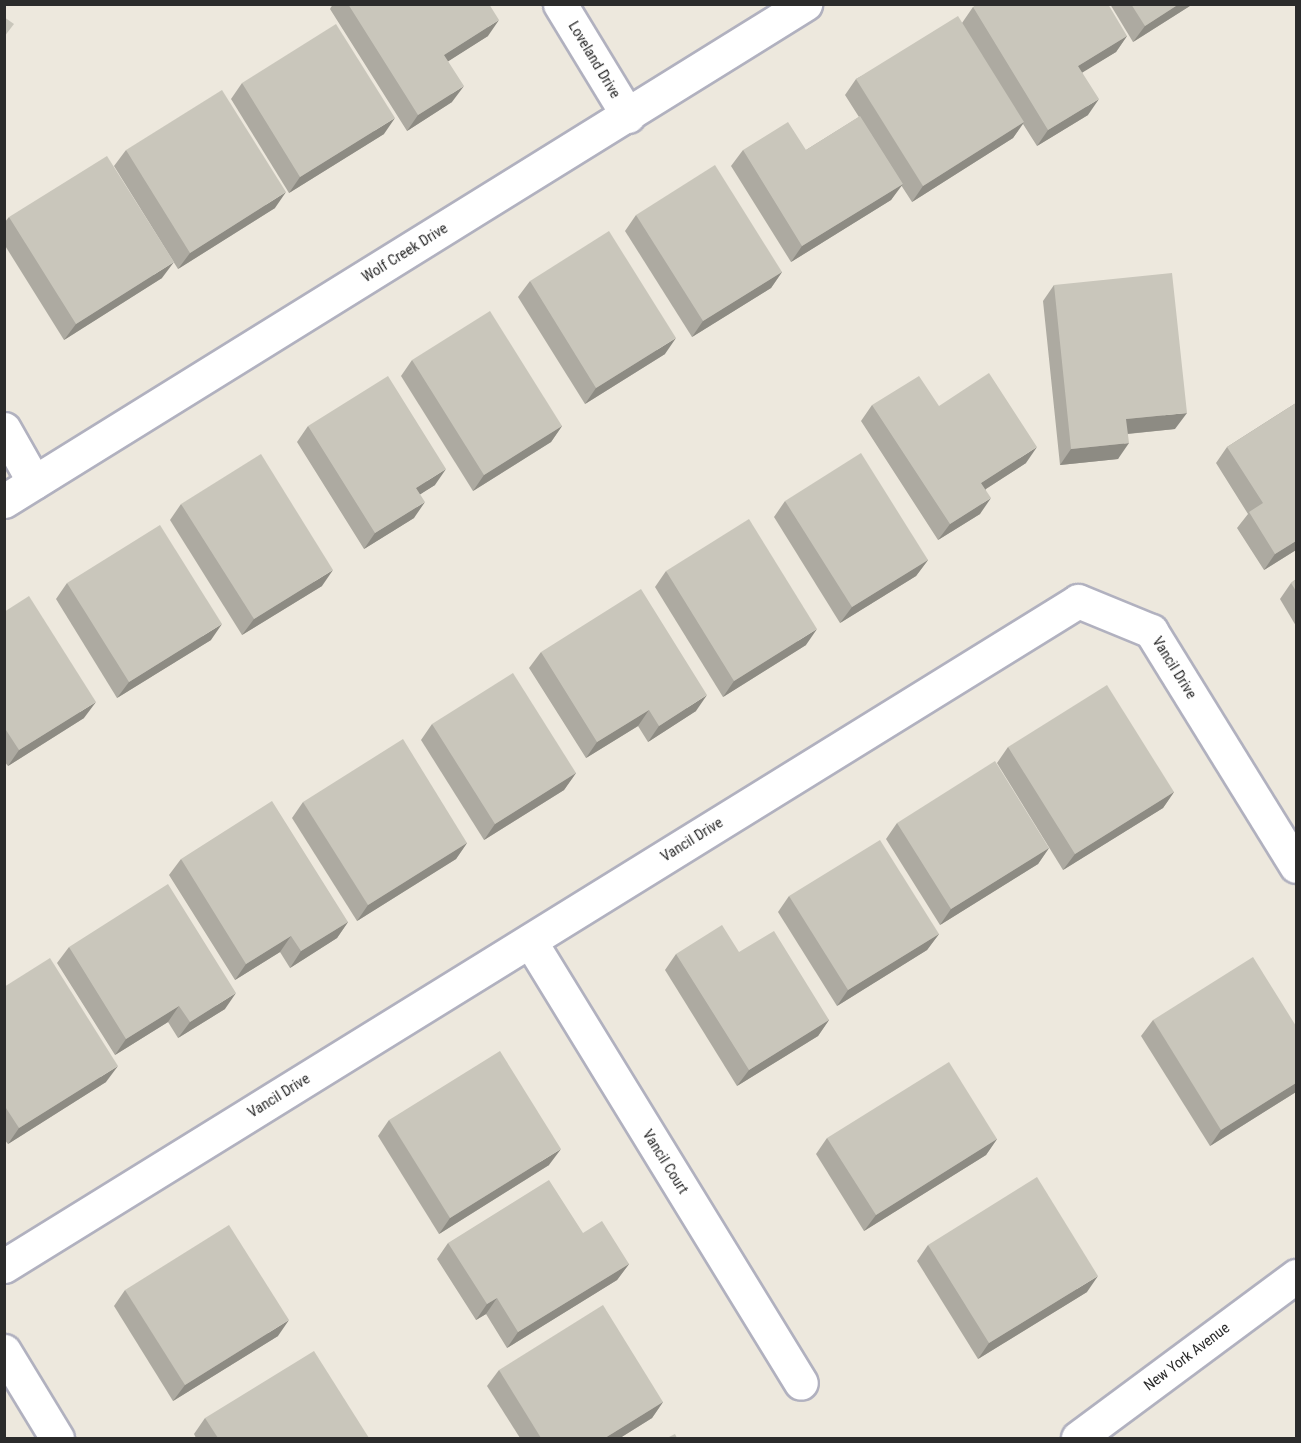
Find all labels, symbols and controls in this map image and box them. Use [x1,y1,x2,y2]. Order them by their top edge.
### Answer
street label: Loveland Drive [564,18,624,102]
street label: Wolf Creek Drive [359,220,451,286]
street label: Vancil Drive [1148,634,1200,702]
street label: Vancil Drive [658,814,726,866]
street label: Vancil Drive [245,1070,313,1122]
street label: Vancil Court [638,1127,692,1197]
street label: New York Avenue [1141,1319,1233,1395]

